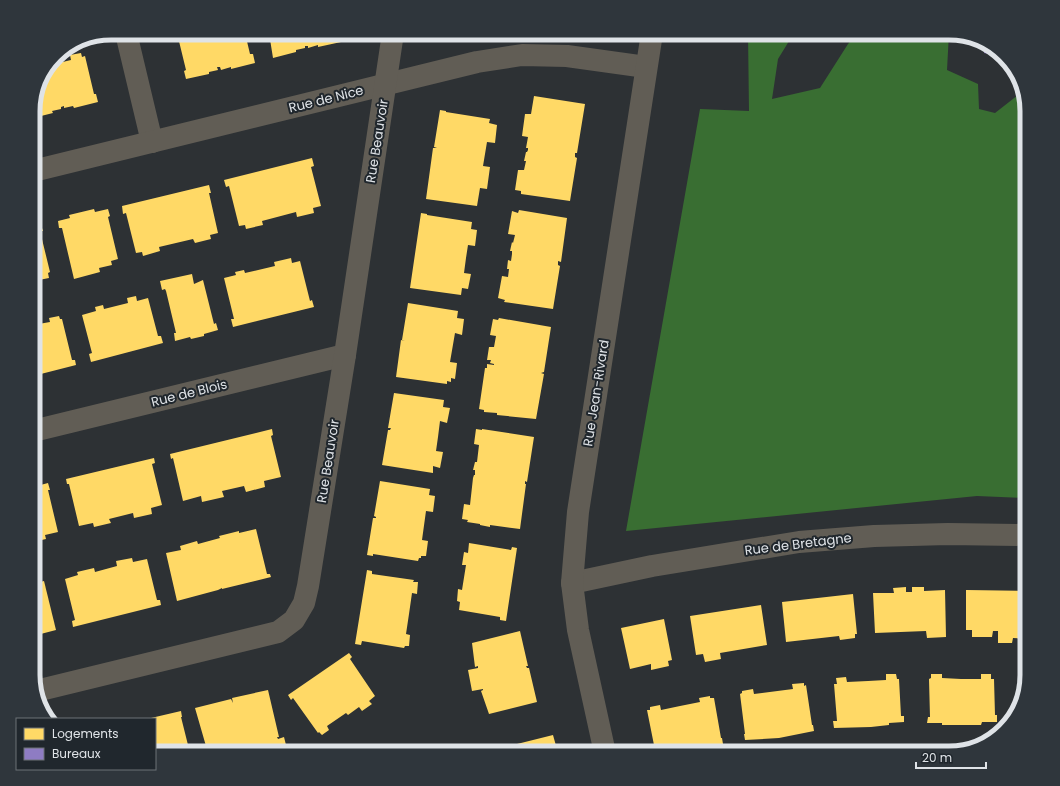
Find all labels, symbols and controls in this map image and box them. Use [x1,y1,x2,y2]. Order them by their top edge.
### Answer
street label: Rue de Nice [287,81,365,117]
street label: Rue Beauvoir [361,98,393,184]
street label: Rue Jean-Rivard [578,338,614,448]
street label: Rue de Blois [149,374,229,412]
street label: Rue Beauvoir [312,418,344,504]
street label: Rue de Bretagne [743,528,853,560]
legend [16,718,156,770]
text: Logements [52,725,119,742]
scale bar [916,744,986,770]
text: Bureaux [52,745,101,762]
text: 20 m [922,749,952,766]

